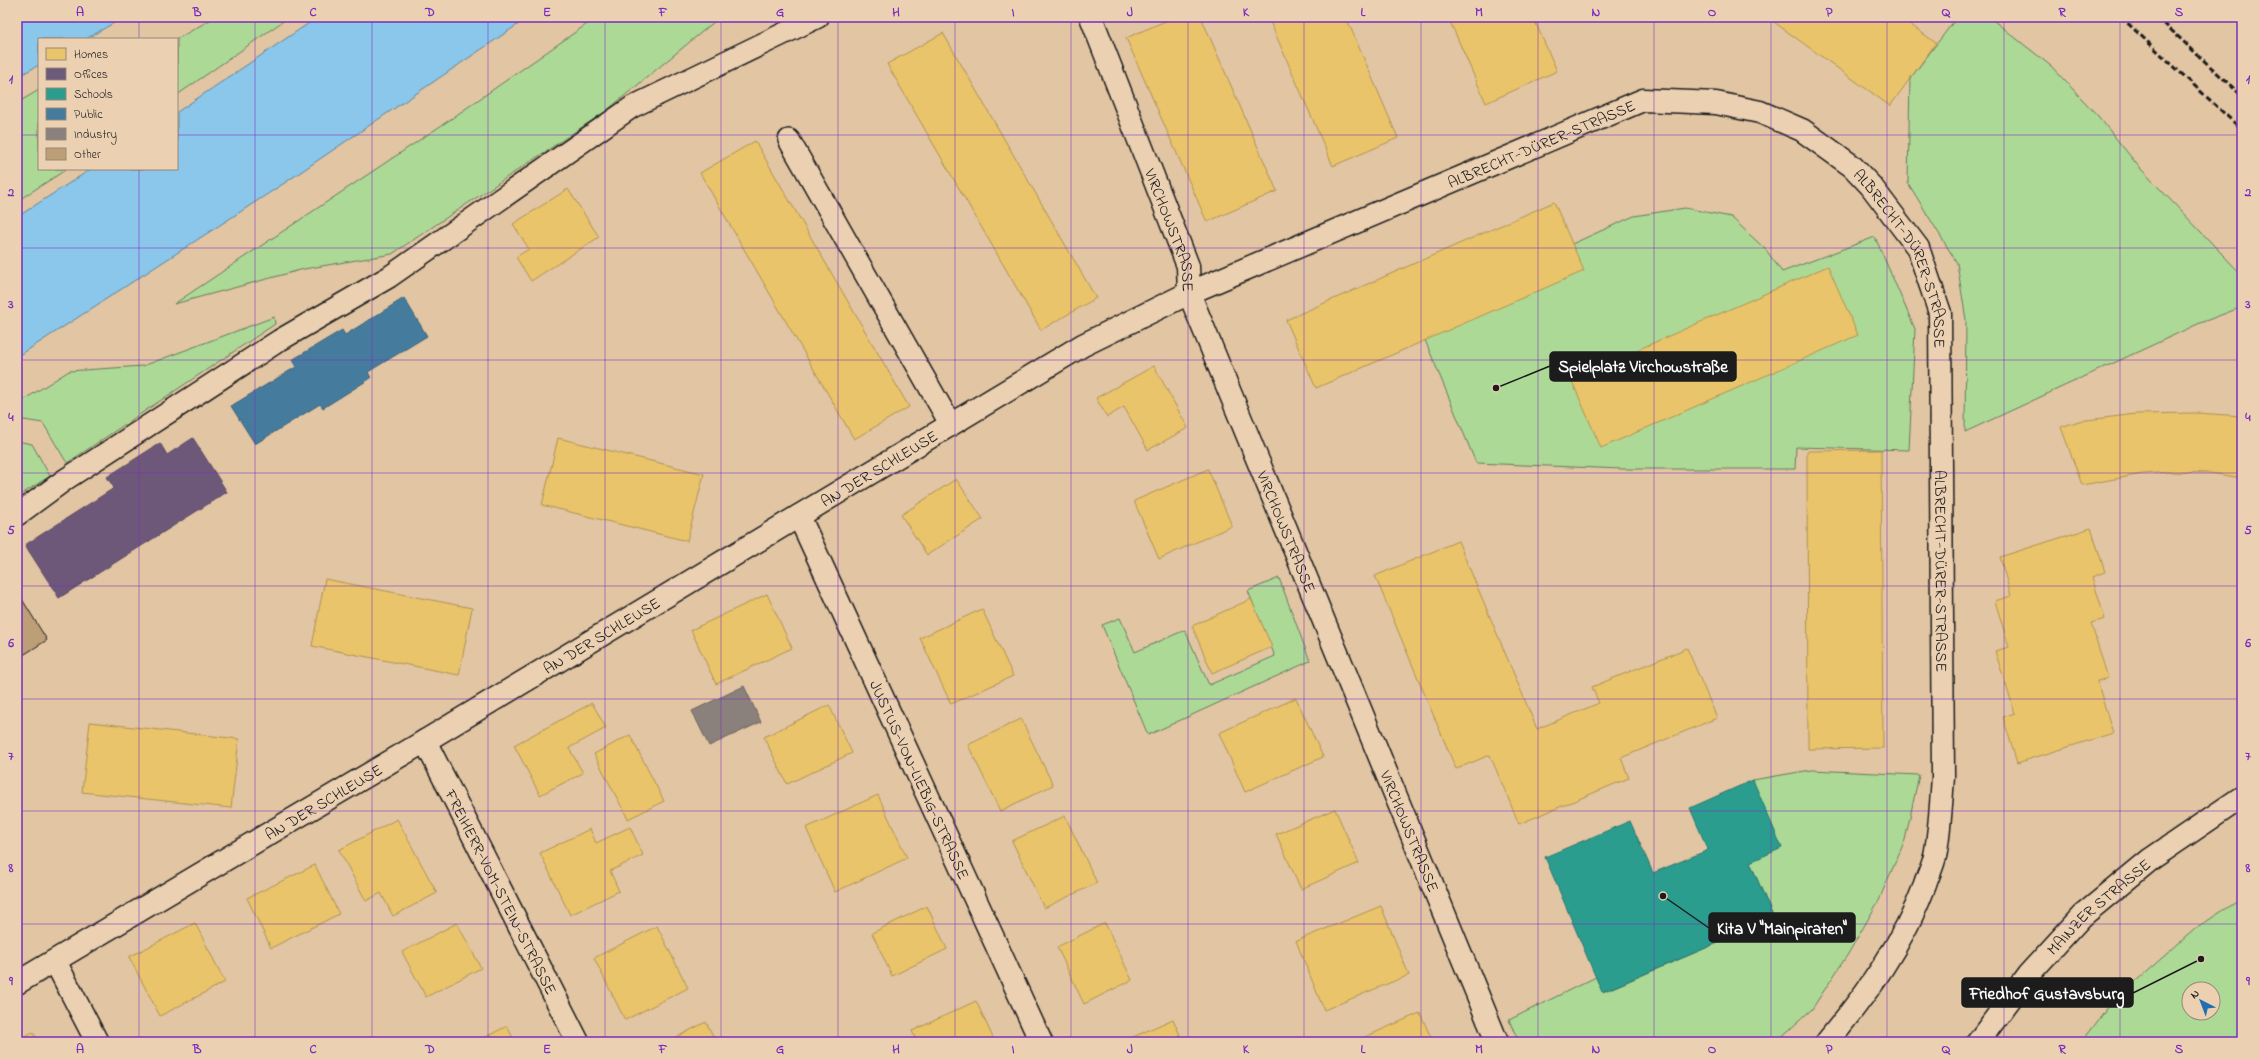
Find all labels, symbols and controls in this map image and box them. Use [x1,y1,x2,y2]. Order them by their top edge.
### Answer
text: A [76,3,84,22]
text: B [192,3,202,22]
text: C [309,3,317,22]
text: D [424,3,435,22]
text: E [543,3,551,22]
text: F [658,3,668,22]
text: G [776,3,784,22]
text: H [892,3,900,22]
text: I [1011,3,1015,22]
text: J [1127,3,1133,22]
text: K [1243,3,1250,22]
text: L [1361,3,1367,22]
text: M [1475,3,1483,22]
text: N [1592,3,1601,22]
text: O [1708,3,1717,22]
text: P [1826,3,1833,22]
text: Q [1942,3,1951,22]
text: R [2057,3,2066,22]
text: S [2175,3,2184,22]
legend [38,38,178,170]
text: Homes [74,46,108,64]
text: Offices [74,66,108,84]
text: 1 [9,70,14,89]
text: 1 [2246,70,2251,89]
text: Schools [74,86,113,104]
street label: ALBRECHT-DÜRER-STRASSE [1444,95,1640,196]
text: Public [74,106,103,124]
text: Industry [74,126,117,145]
text: Other [74,146,101,164]
street label: VIRCHOWSTRASSE [1137,164,1199,292]
street label: ALBRECHT-DÜRER-STRASSE [1847,164,1951,348]
text: 2 [7,183,15,202]
text: 2 [2244,183,2252,202]
text: 3 [7,295,14,314]
text: 3 [2244,295,2251,314]
callout: Spielplatz Virchowstraße [1550,352,1736,381]
text: Spielplatz Virchowstraße [1558,355,1729,380]
text: 4 [7,408,14,427]
text: 4 [2244,408,2251,427]
street label: AN DER SCHLEUSE [817,425,943,514]
street label: VIRCHOWSTRASSE [1249,467,1321,597]
street label: ALBRECHT-DÜRER-STRASSE [1927,470,1952,672]
text: 5 [7,521,15,540]
text: 5 [2244,521,2252,540]
street label: AN DER SCHLEUSE [539,592,665,681]
text: 6 [7,634,14,653]
text: 6 [2244,634,2251,653]
street label: JUSTUS-VON-LIEBIG-STRASSE [862,677,975,884]
text: 7 [8,747,14,766]
text: 7 [2245,747,2251,766]
street label: AN DER SCHLEUSE [261,759,388,847]
street label: VIRCHOWSTRASSE [1372,766,1444,896]
street label: FREIHERR-VOM-STEIN-STRASSE [437,785,562,999]
street label: MAINZER STRASSE [2042,854,2157,961]
text: 8 [8,859,14,878]
text: 8 [2245,859,2251,878]
callout: Kita V "Mainpiraten" [1709,913,1855,942]
text: Kita V "Mainpiraten" [1717,917,1847,942]
text: 9 [8,972,14,991]
text: 9 [2245,972,2251,991]
callout: Friedhof Gustavsburg [1962,978,2133,1007]
north arrow [2181,981,2221,1021]
text: Friedhof Gustavsburg [1969,982,2125,1009]
text: N [2187,986,2203,1003]
text: A [76,1040,84,1059]
text: B [192,1040,202,1059]
text: C [309,1040,317,1059]
text: D [424,1040,435,1059]
text: E [543,1040,551,1059]
text: F [658,1040,668,1059]
text: G [776,1040,784,1059]
text: H [892,1040,900,1059]
text: I [1011,1040,1015,1059]
text: J [1127,1040,1133,1059]
text: K [1243,1040,1250,1059]
text: L [1361,1040,1367,1059]
text: M [1475,1040,1483,1059]
text: N [1592,1040,1601,1059]
text: O [1708,1040,1717,1059]
text: P [1826,1040,1833,1059]
text: Q [1942,1040,1951,1059]
text: R [2057,1040,2066,1059]
text: S [2175,1040,2184,1059]

